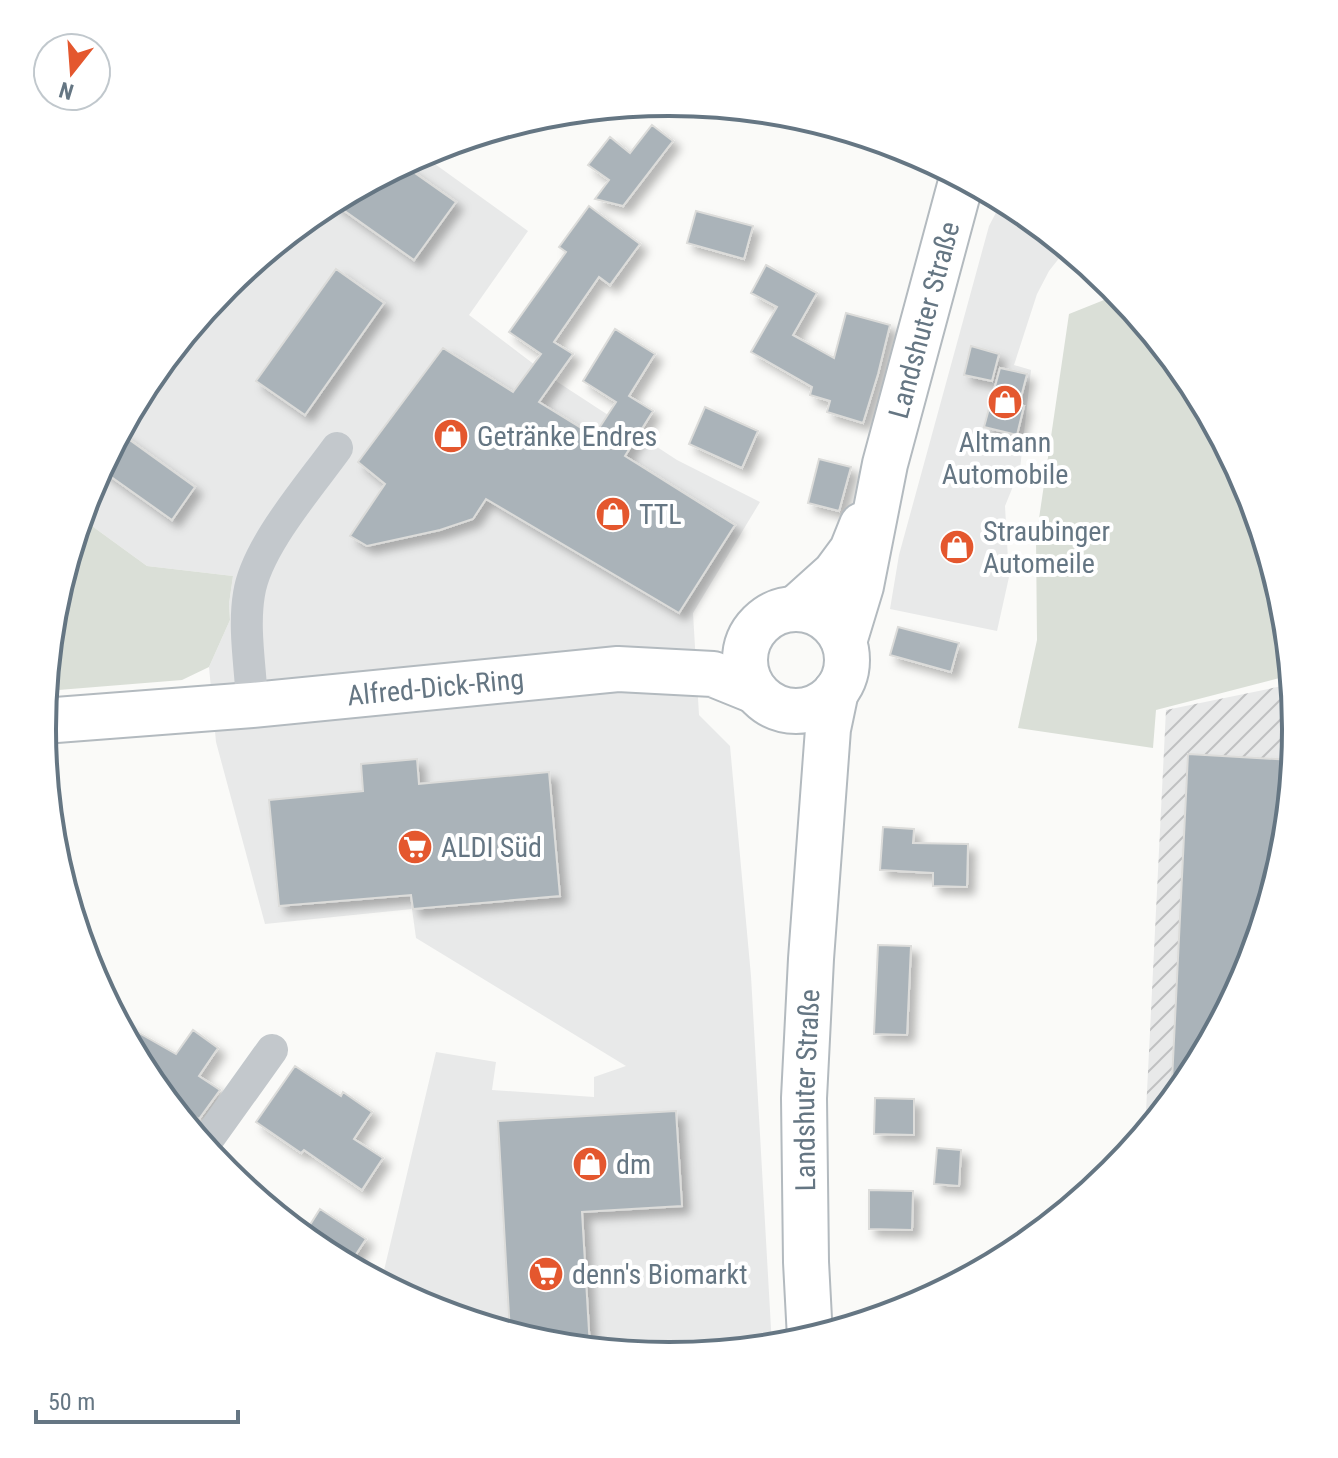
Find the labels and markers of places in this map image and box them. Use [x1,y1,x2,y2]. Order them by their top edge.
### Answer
shop icon: Altmann Automobile [986,383,1024,421]
shop icon: Getränke Endres [432,417,470,455]
place label: Getränke Endres [477,420,657,453]
place label: Altmann Automobile [942,426,1068,491]
shop icon: TTL [594,495,632,533]
place label: TTL [639,498,682,531]
place label: Straubinger Automeile [983,515,1110,580]
shop icon: Straubinger Automeile [938,528,976,566]
supermarket icon: ALDI Süd [396,828,434,866]
place label: ALDI Süd [441,831,542,864]
shop icon: dm [571,1145,609,1183]
place label: dm [616,1148,651,1181]
supermarket icon: denn's Biomarkt [527,1255,565,1293]
place label: denn's Biomarkt [572,1258,747,1291]

